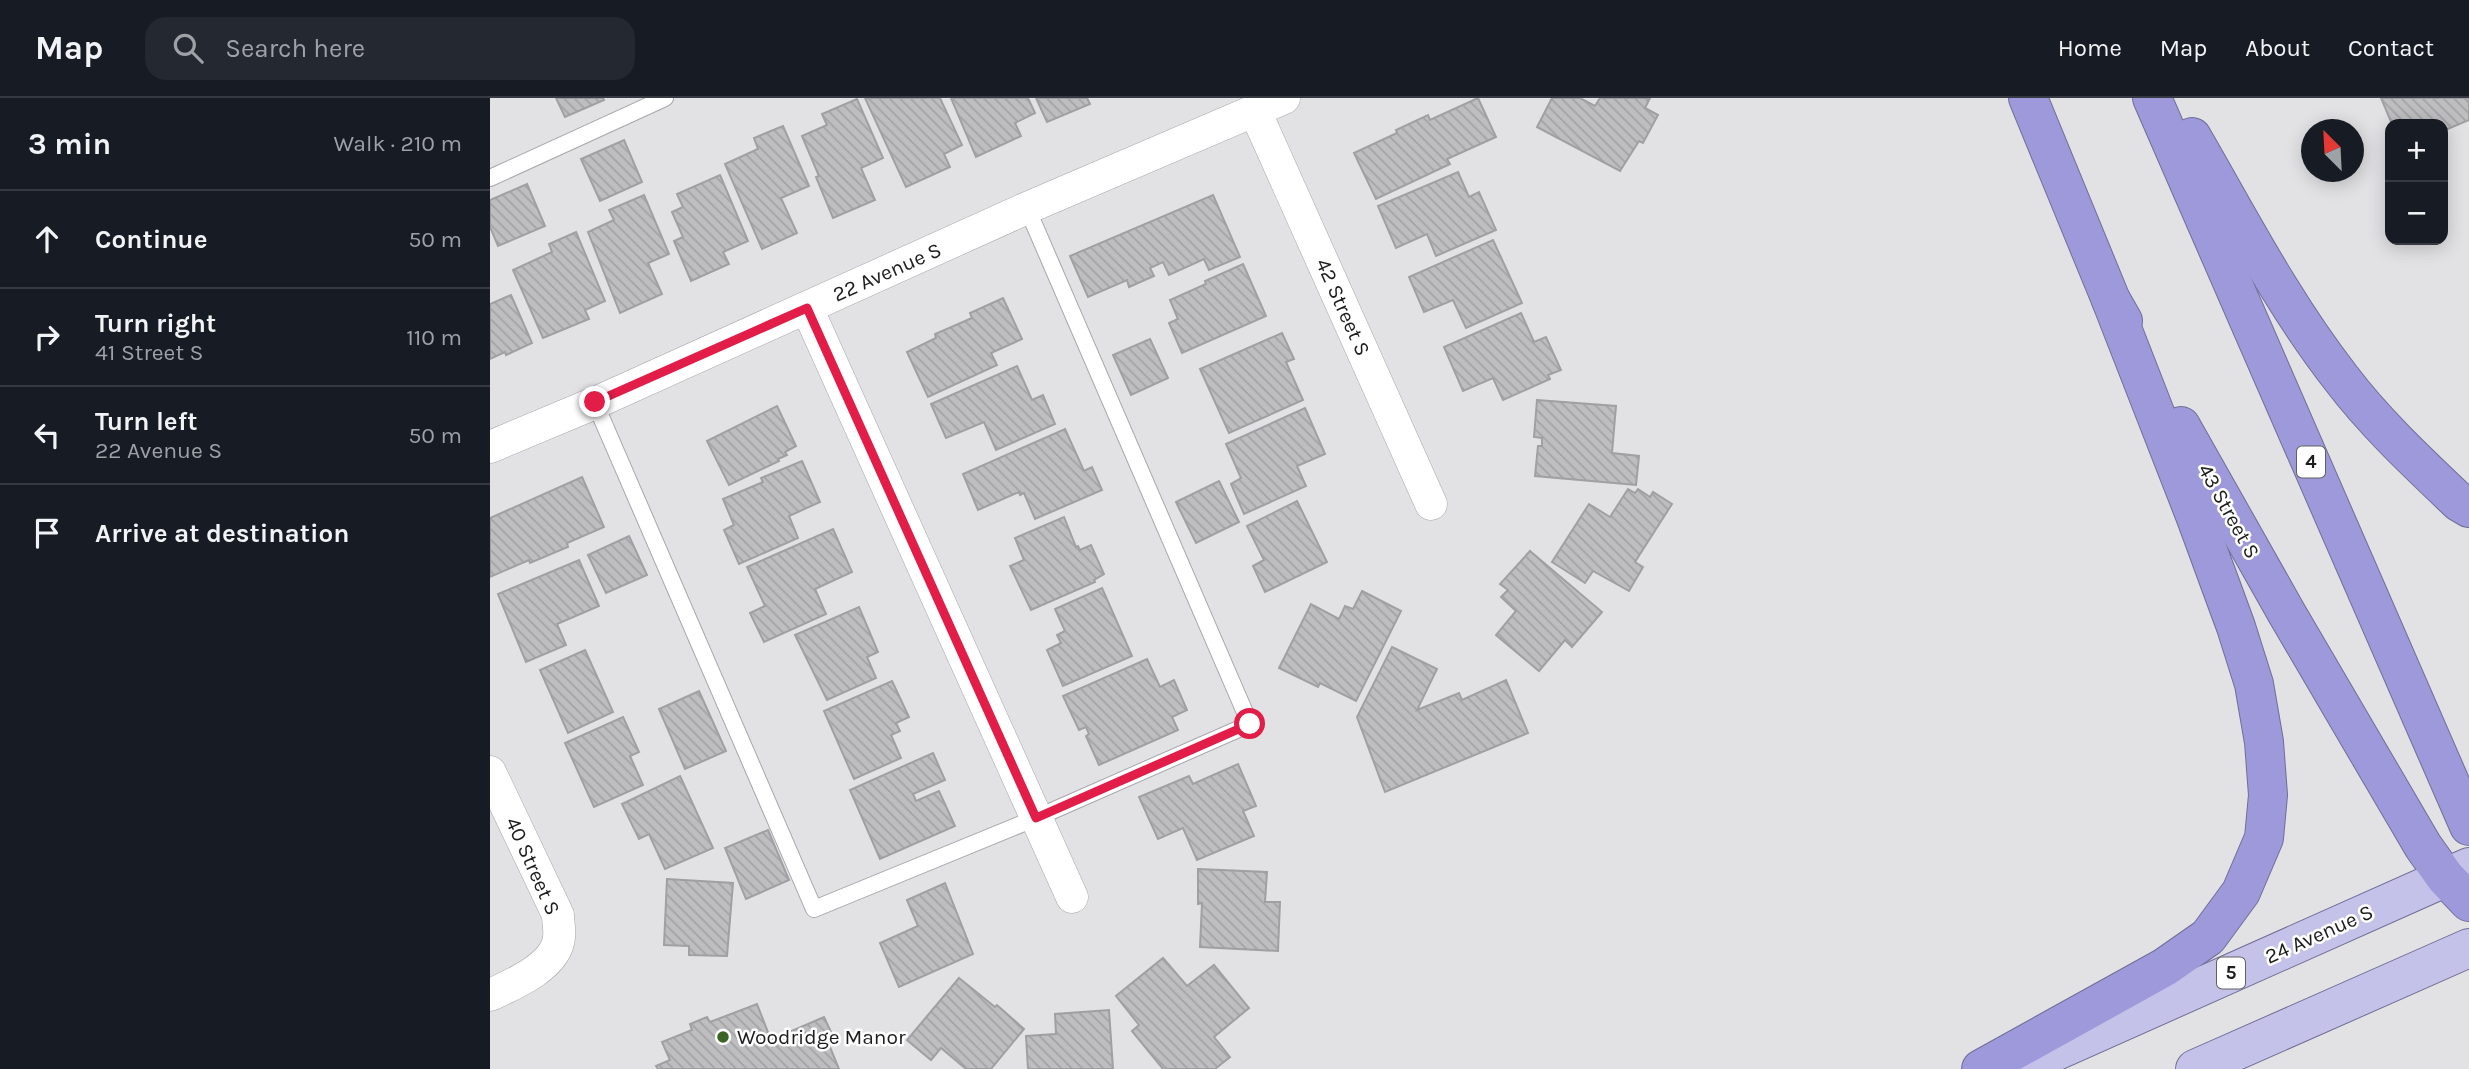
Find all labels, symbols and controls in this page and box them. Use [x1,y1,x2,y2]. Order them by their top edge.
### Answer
search box [145,17,635,80]
text: Map [35,29,103,67]
icon: search [169,29,207,67]
text: Search here [225,33,365,64]
text: Home [2058,34,2122,62]
text: Map [2160,34,2207,62]
text: About [2245,34,2310,62]
text: Contact [2348,34,2434,62]
north arrow [2301,119,2364,182]
map controls [2385,119,2448,245]
button: + [2385,119,2448,182]
text: 3 min [28,126,111,162]
text: Walk · 210 m [334,130,462,157]
button: − [2385,182,2448,245]
icon: ahead [28,220,66,258]
text: Continue [95,224,207,255]
text: 50 m [408,226,462,253]
street label: 22 Avenue S [829,237,945,307]
street label: 42 Street S [1311,255,1375,359]
text: Turn right [95,308,216,339]
icon: right [28,318,66,356]
text: 110 m [406,324,462,351]
text: 41 Street S [95,339,203,366]
route end [579,386,610,417]
text: Turn left [95,406,197,437]
icon: left [28,416,66,454]
text: 50 m [408,422,462,449]
text: 22 Avenue S [95,437,222,464]
road number: 4 [2297,446,2325,478]
street label: 43 Street S [2193,460,2265,562]
icon: arrive [28,514,66,552]
text: Arrive at destination [95,518,349,549]
route start [1234,708,1265,739]
street label: 40 Street S [501,813,565,919]
street label: 24 Avenue S [2261,900,2377,968]
road number: 5 [2217,958,2245,988]
place label: Woodridge Manor [737,1025,906,1049]
marker: Woodridge Manor [715,1029,731,1045]

